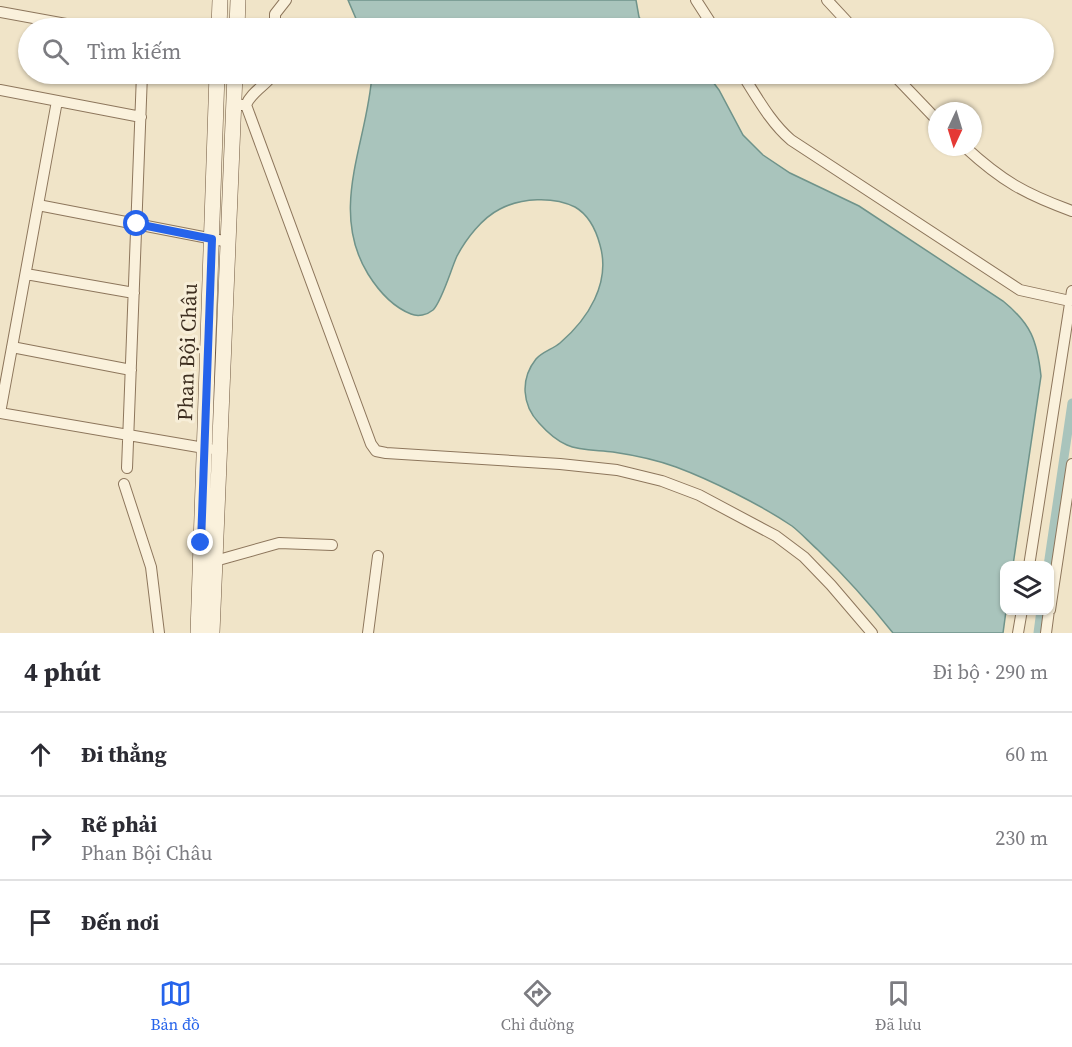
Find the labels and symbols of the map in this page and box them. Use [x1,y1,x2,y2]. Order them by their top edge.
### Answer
north arrow [928,102,982,156]
route start [123,210,149,236]
street label: Phan Bội Châu [170,283,204,421]
route end [187,529,213,555]

